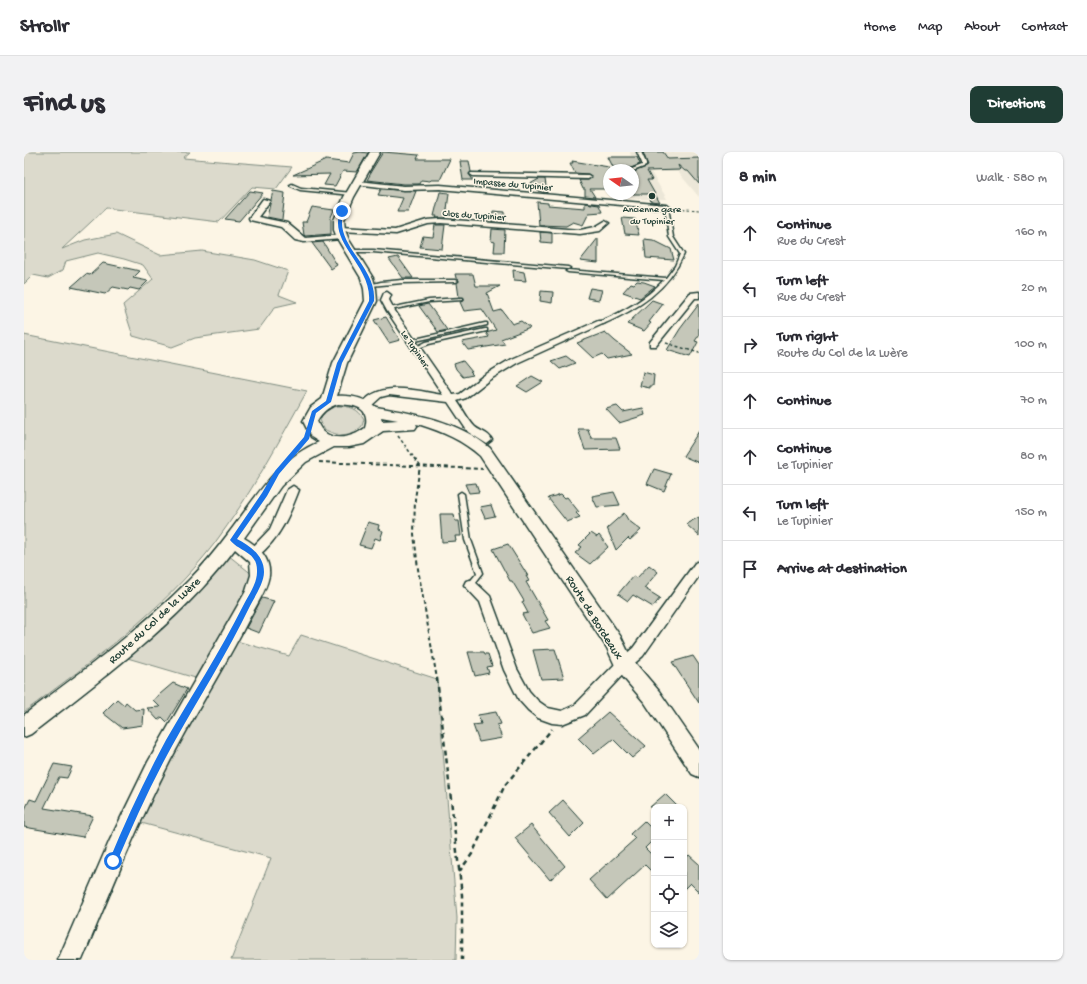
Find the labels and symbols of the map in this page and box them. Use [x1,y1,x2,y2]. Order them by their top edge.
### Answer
north arrow [603,164,639,200]
street label: Impasse du Tupinier [473,176,554,195]
marker: Ancienne gare du Tupinier [647,191,657,201]
route end [333,202,351,220]
place label: Ancienne gare du Tupinier [623,204,682,228]
street label: Clos du Tupinier [442,208,507,224]
street label: Le Tupinier [397,328,432,371]
street label: Route de Bordeaux [562,573,625,663]
street label: Route du Col de la Luère [106,575,205,668]
route start [104,852,122,870]

